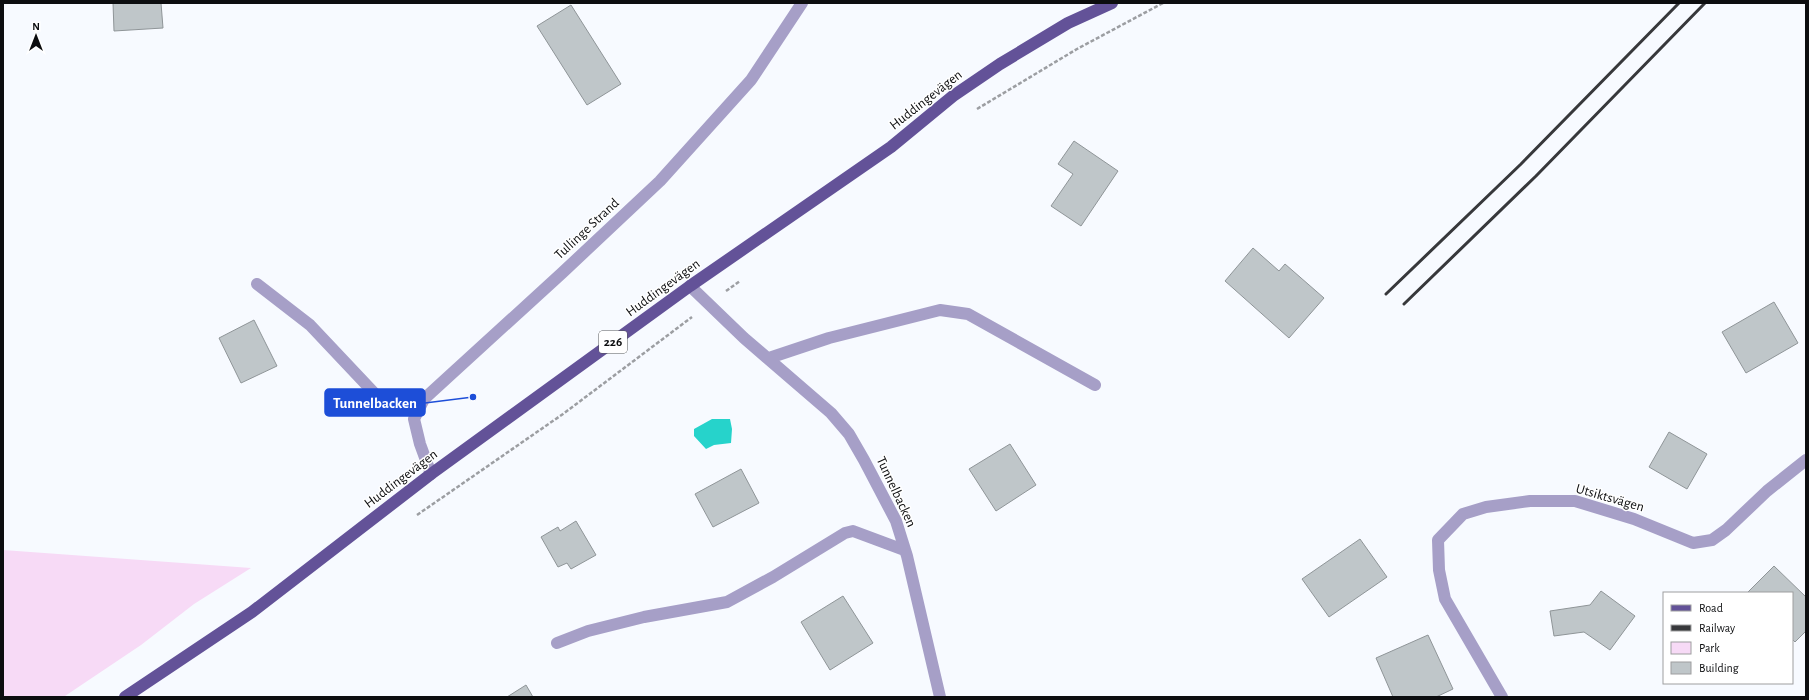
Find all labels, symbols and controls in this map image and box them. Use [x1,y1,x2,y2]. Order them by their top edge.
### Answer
north arrow [16,16,56,56]
text: N [32,21,40,32]
street label: Huddingevägen [887,68,965,132]
street label: Tullinge Strand [552,196,622,262]
street label: Huddingevägen [623,257,703,319]
road number: 226 [599,331,627,353]
callout: Tunnelbacken [325,389,425,416]
text: Tunnelbacken [333,396,417,411]
street label: Huddingevägen [362,447,440,511]
street label: Tunnelbacken [874,455,918,529]
street label: Utsiktsvägen [1574,482,1646,514]
legend [1663,592,1793,684]
text: Road [1699,602,1723,614]
text: Railway [1699,622,1735,635]
text: Park [1699,642,1720,654]
text: Building [1699,662,1739,674]

